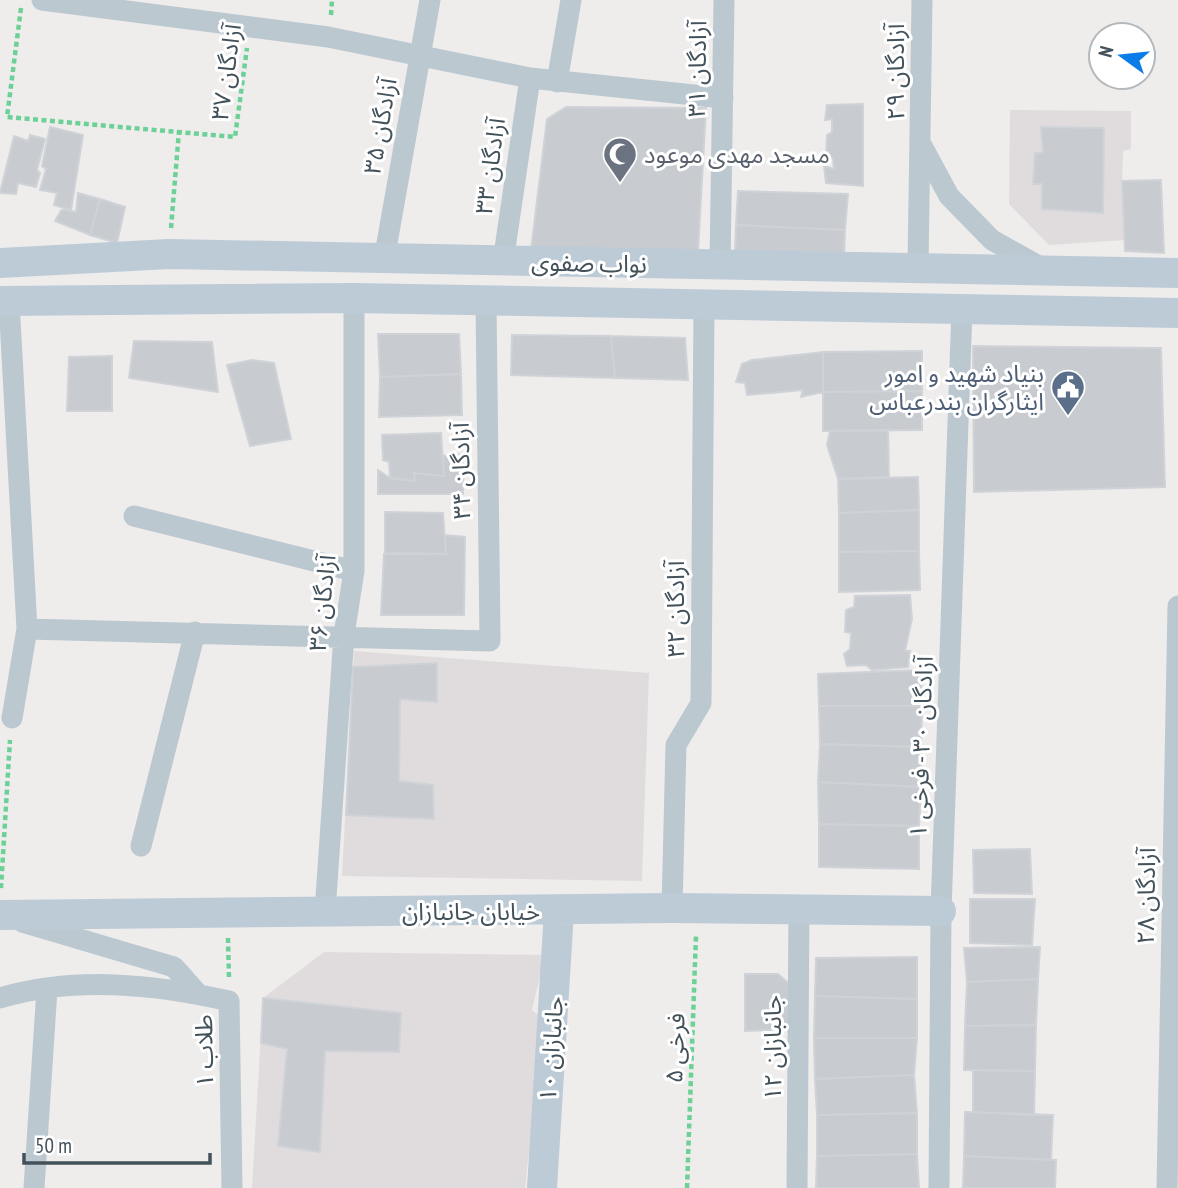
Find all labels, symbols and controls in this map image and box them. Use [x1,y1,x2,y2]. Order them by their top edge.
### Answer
street label: آزادگان ۳۱ [681,19,713,118]
street label: آزادگان ۳۷ [204,21,248,122]
north arrow [1087,21,1157,91]
street label: آزادگان ۲۹ [880,23,911,120]
text: N [1093,44,1118,60]
street label: آزادگان ۳۵ [356,75,404,176]
street label: آزادگان ۳۳ [468,115,512,216]
mosque icon: مسجد مهدی موعود [601,135,639,184]
place label: مسجد مهدی موعود [644,139,830,170]
street label: نواب صفوی [531,246,647,280]
place label: بنیاد شهید و امور ایثارگران بندرعباس [869,358,1044,417]
public building icon: بنیاد شهید و امور ایثارگران بندرعباس [1049,368,1087,417]
street label: آزادگان ۳۴ [445,421,477,520]
street label: آزادگان ۳۶ [302,552,343,653]
street label: آزادگان ۳۲ [660,560,691,657]
street label: آزادگان ۳۰ - فرخی ۱ [902,654,940,839]
street label: آزادگان ۲۸ [1130,846,1162,945]
street label: خیابان جانبازان [402,896,540,927]
street label: جانبازان ۱۰ [532,995,570,1103]
street label: جانبازان ۱۲ [757,995,788,1101]
street label: فرخی ۵ [658,1013,692,1083]
street label: طلاب ۱ [188,1014,220,1088]
scale bar [24,1122,210,1166]
text: 50 m [35,1132,72,1159]

